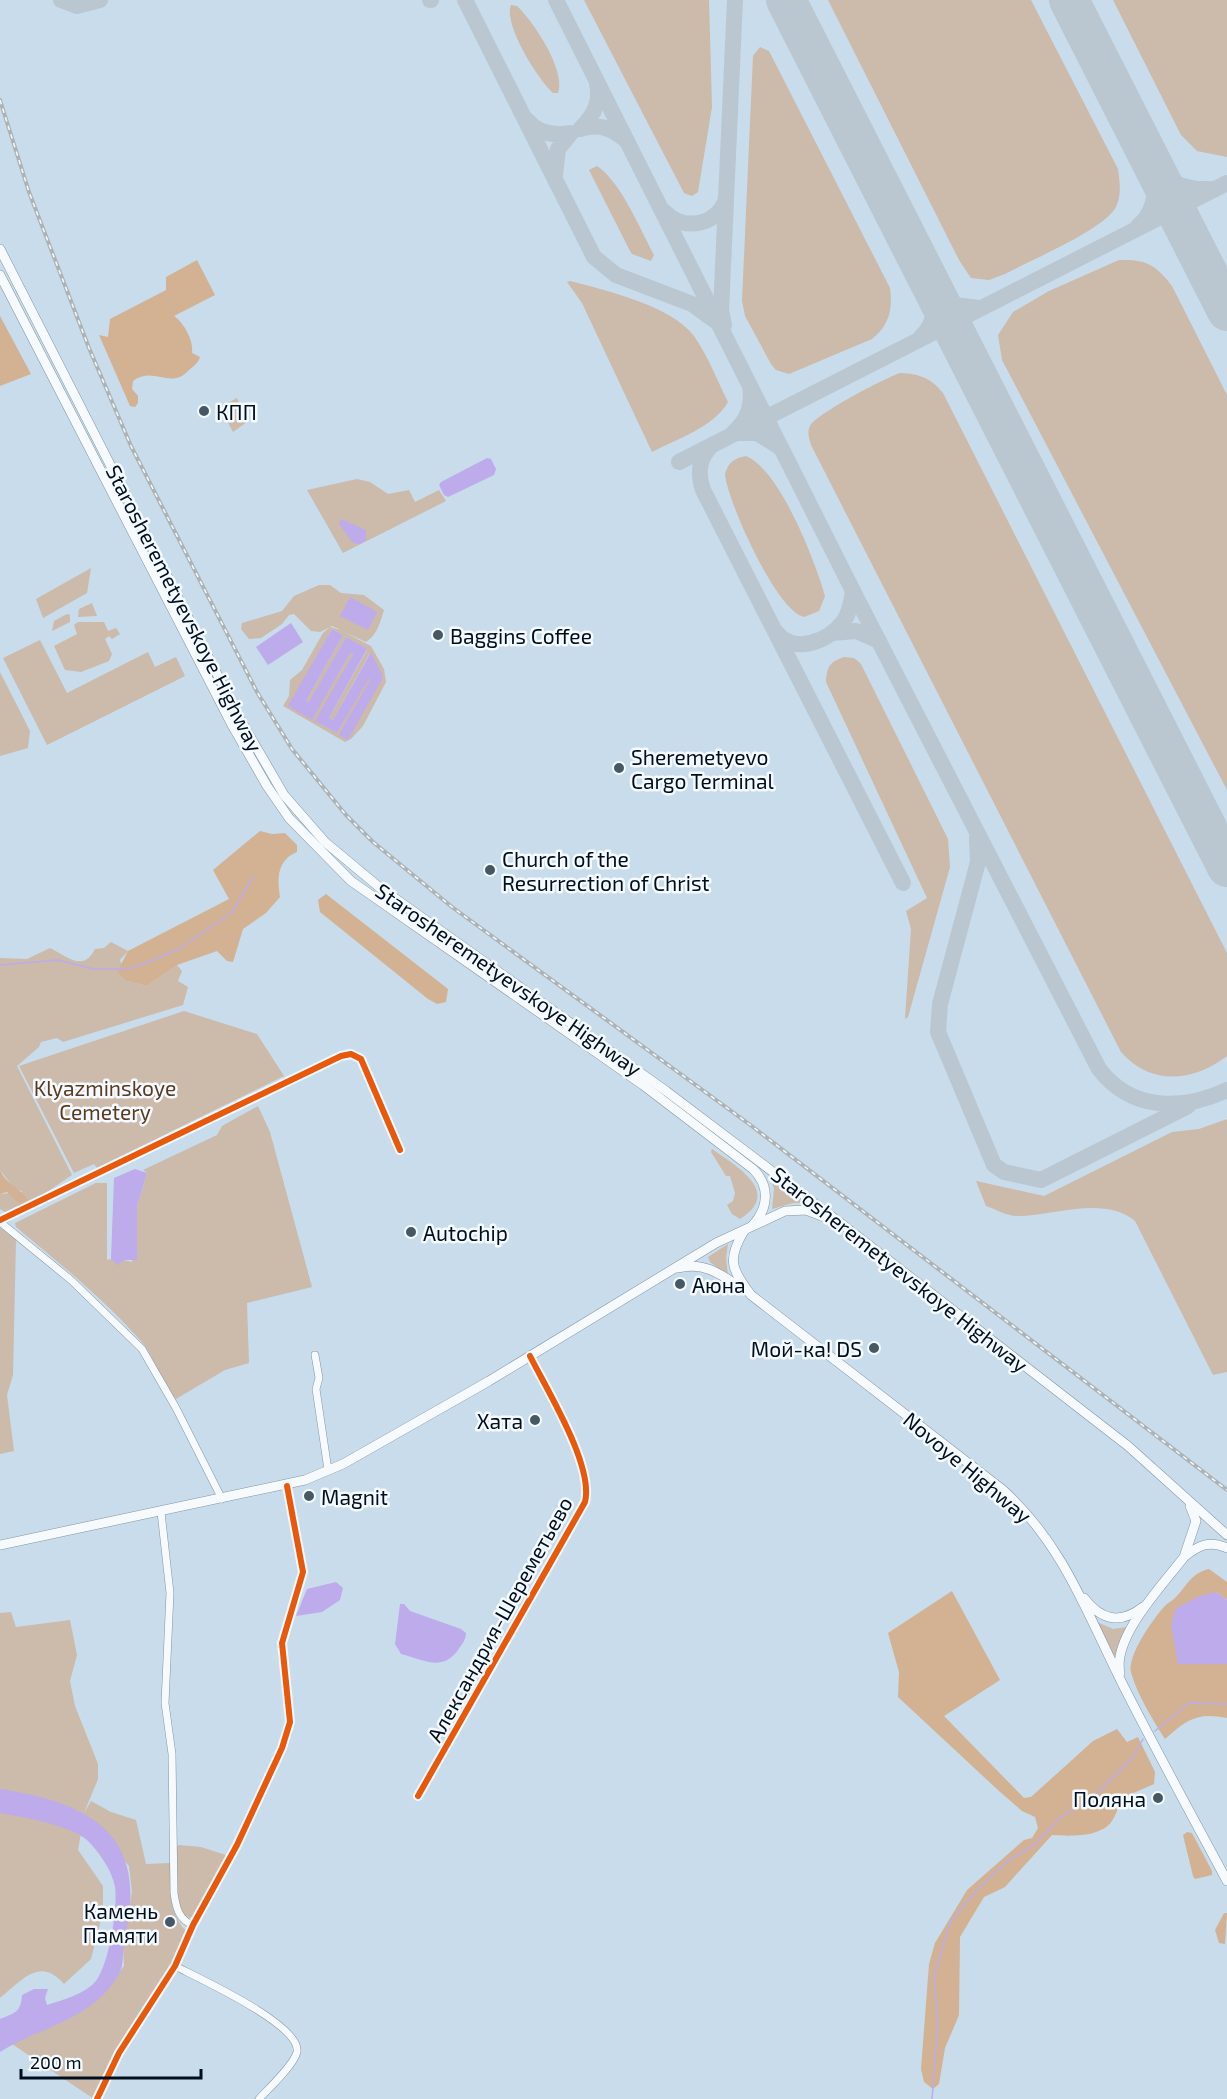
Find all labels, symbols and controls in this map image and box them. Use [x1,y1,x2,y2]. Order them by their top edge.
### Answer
place label: КПП [216,399,257,424]
marker: КПП [197,404,211,418]
street label: Starosheremetyevskoye Highway [102,460,268,756]
place label: Baggins Coffee [450,623,592,648]
marker: Baggins Coffee [431,628,445,642]
place label: Sheremetyevo Cargo Terminal [631,744,774,793]
marker: Sheremetyevo Cargo Terminal [612,761,626,775]
place label: Church of the Resurrection of Christ [502,846,710,895]
marker: Church of the Resurrection of Christ [483,863,497,877]
street label: Starosheremetyevskoye Highway [371,877,647,1081]
park label: Klyazminskoye Cemetery [34,1075,176,1124]
street label: Starosheremetyevskoye Highway [767,1161,1033,1377]
place label: Autochip [423,1220,508,1245]
marker: Autochip [404,1225,418,1239]
place label: Аюна [692,1272,746,1297]
marker: Аюна [673,1277,687,1291]
place label: Мой-ка! DS [751,1336,862,1361]
marker: Мой-ка! DS [867,1341,881,1355]
street label: Novoye Highway [899,1406,1037,1528]
place label: Хата [477,1408,523,1433]
marker: Хата [528,1413,542,1427]
place label: Magnit [321,1484,388,1509]
marker: Magnit [302,1489,316,1503]
street label: Александрия-Шереметьево [421,1492,577,1746]
place label: Поляна [1073,1786,1146,1811]
marker: Поляна [1151,1791,1165,1805]
place label: Камень Памяти [83,1898,158,1947]
marker: Камень Памяти [163,1915,177,1929]
scale bar [21,2042,201,2080]
text: 200 m [30,2051,82,2073]

